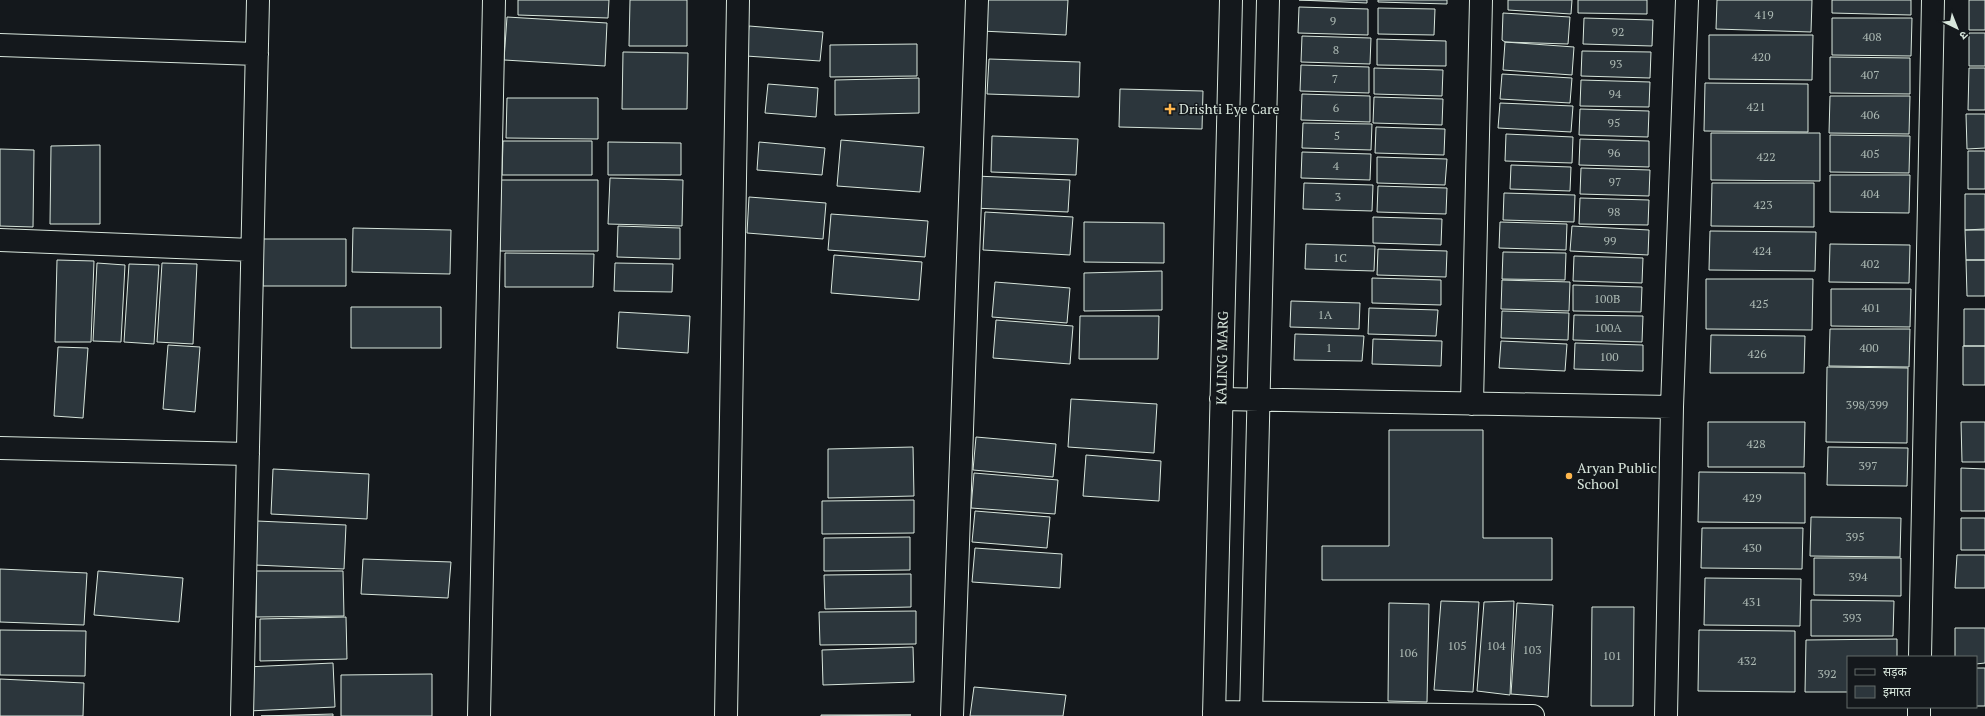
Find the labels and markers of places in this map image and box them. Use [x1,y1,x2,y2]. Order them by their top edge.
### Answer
place label: Drishti Eye Care [1179,99,1280,118]
marker: Drishti Eye Care [1164,103,1176,115]
place label: Aryan Public School [1577,458,1657,493]
marker: Aryan Public School [1564,471,1574,481]

